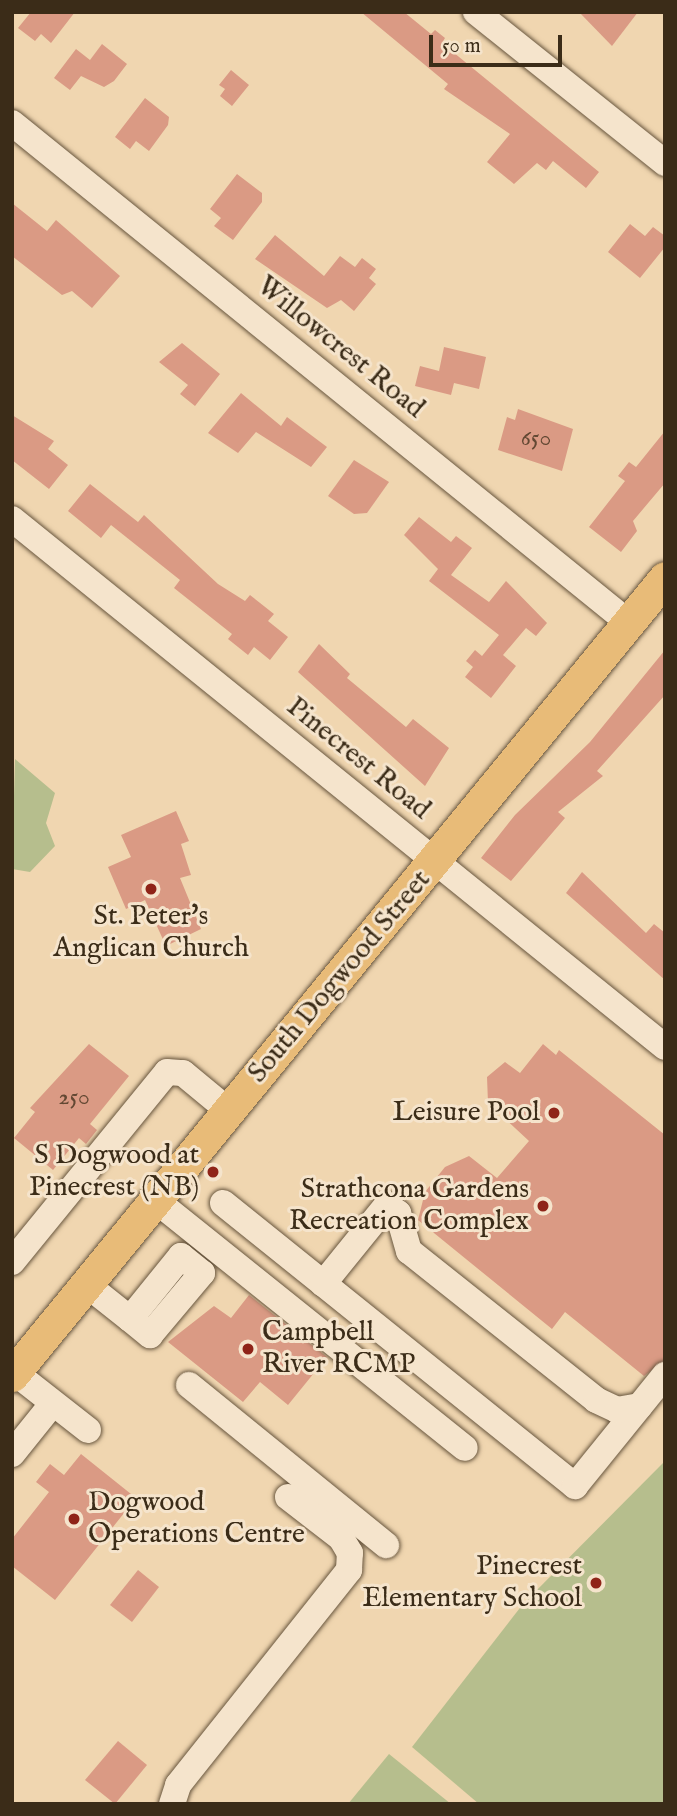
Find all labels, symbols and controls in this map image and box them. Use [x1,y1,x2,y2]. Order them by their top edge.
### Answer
scale bar [432,21,565,65]
text: 50 m [442,33,481,60]
street label: Willowcrest Road [249,270,431,426]
house number: 650 [521,425,551,453]
street label: Pinecrest Road [279,691,437,827]
street label: South Dogwood Street [241,864,439,1090]
marker: St. Peter's Anglican Church [143,881,159,897]
place label: St. Peter's Anglican Church [53,900,249,966]
house number: 250 [58,1084,90,1112]
place label: Leisure Pool [393,1096,540,1130]
marker: Leisure Pool [546,1105,562,1121]
place label: S Dogwood at Pinecrest (NB) [29,1139,199,1205]
marker: S Dogwood at Pinecrest (NB) [205,1164,221,1180]
place label: Strathcona Gardens Recreation Complex [289,1173,529,1239]
marker: Strathcona Gardens Recreation Complex [535,1198,551,1214]
place label: Campbell River RCMP [262,1316,415,1382]
marker: Campbell River RCMP [240,1341,256,1357]
place label: Dogwood Operations Centre [88,1486,305,1552]
marker: Dogwood Operations Centre [66,1511,82,1527]
place label: Pinecrest Elementary School [362,1550,582,1616]
marker: Pinecrest Elementary School [588,1575,604,1591]

